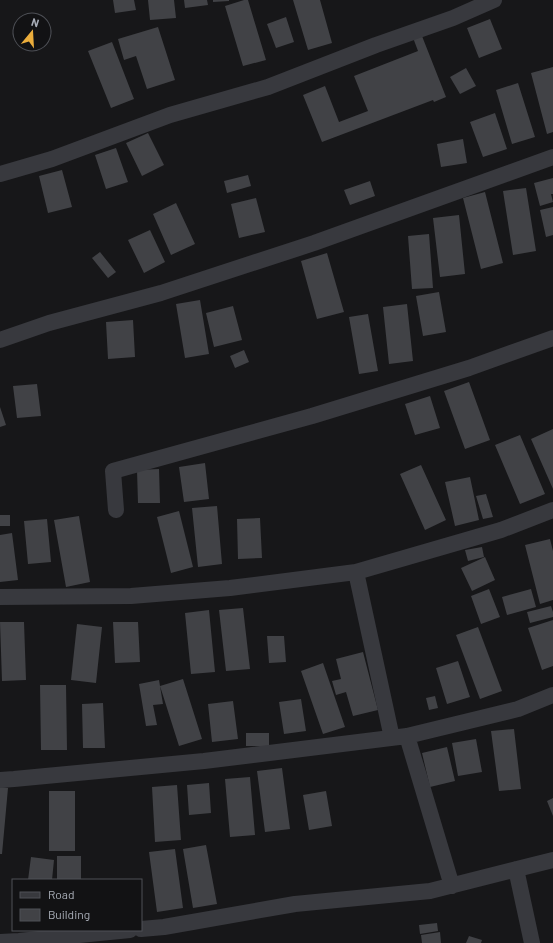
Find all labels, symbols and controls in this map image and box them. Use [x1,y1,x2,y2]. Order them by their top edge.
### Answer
north arrow [12,12,52,52]
text: N [30,15,41,29]
legend [12,879,142,931]
text: Road [48,887,75,901]
text: Building [48,907,90,921]

